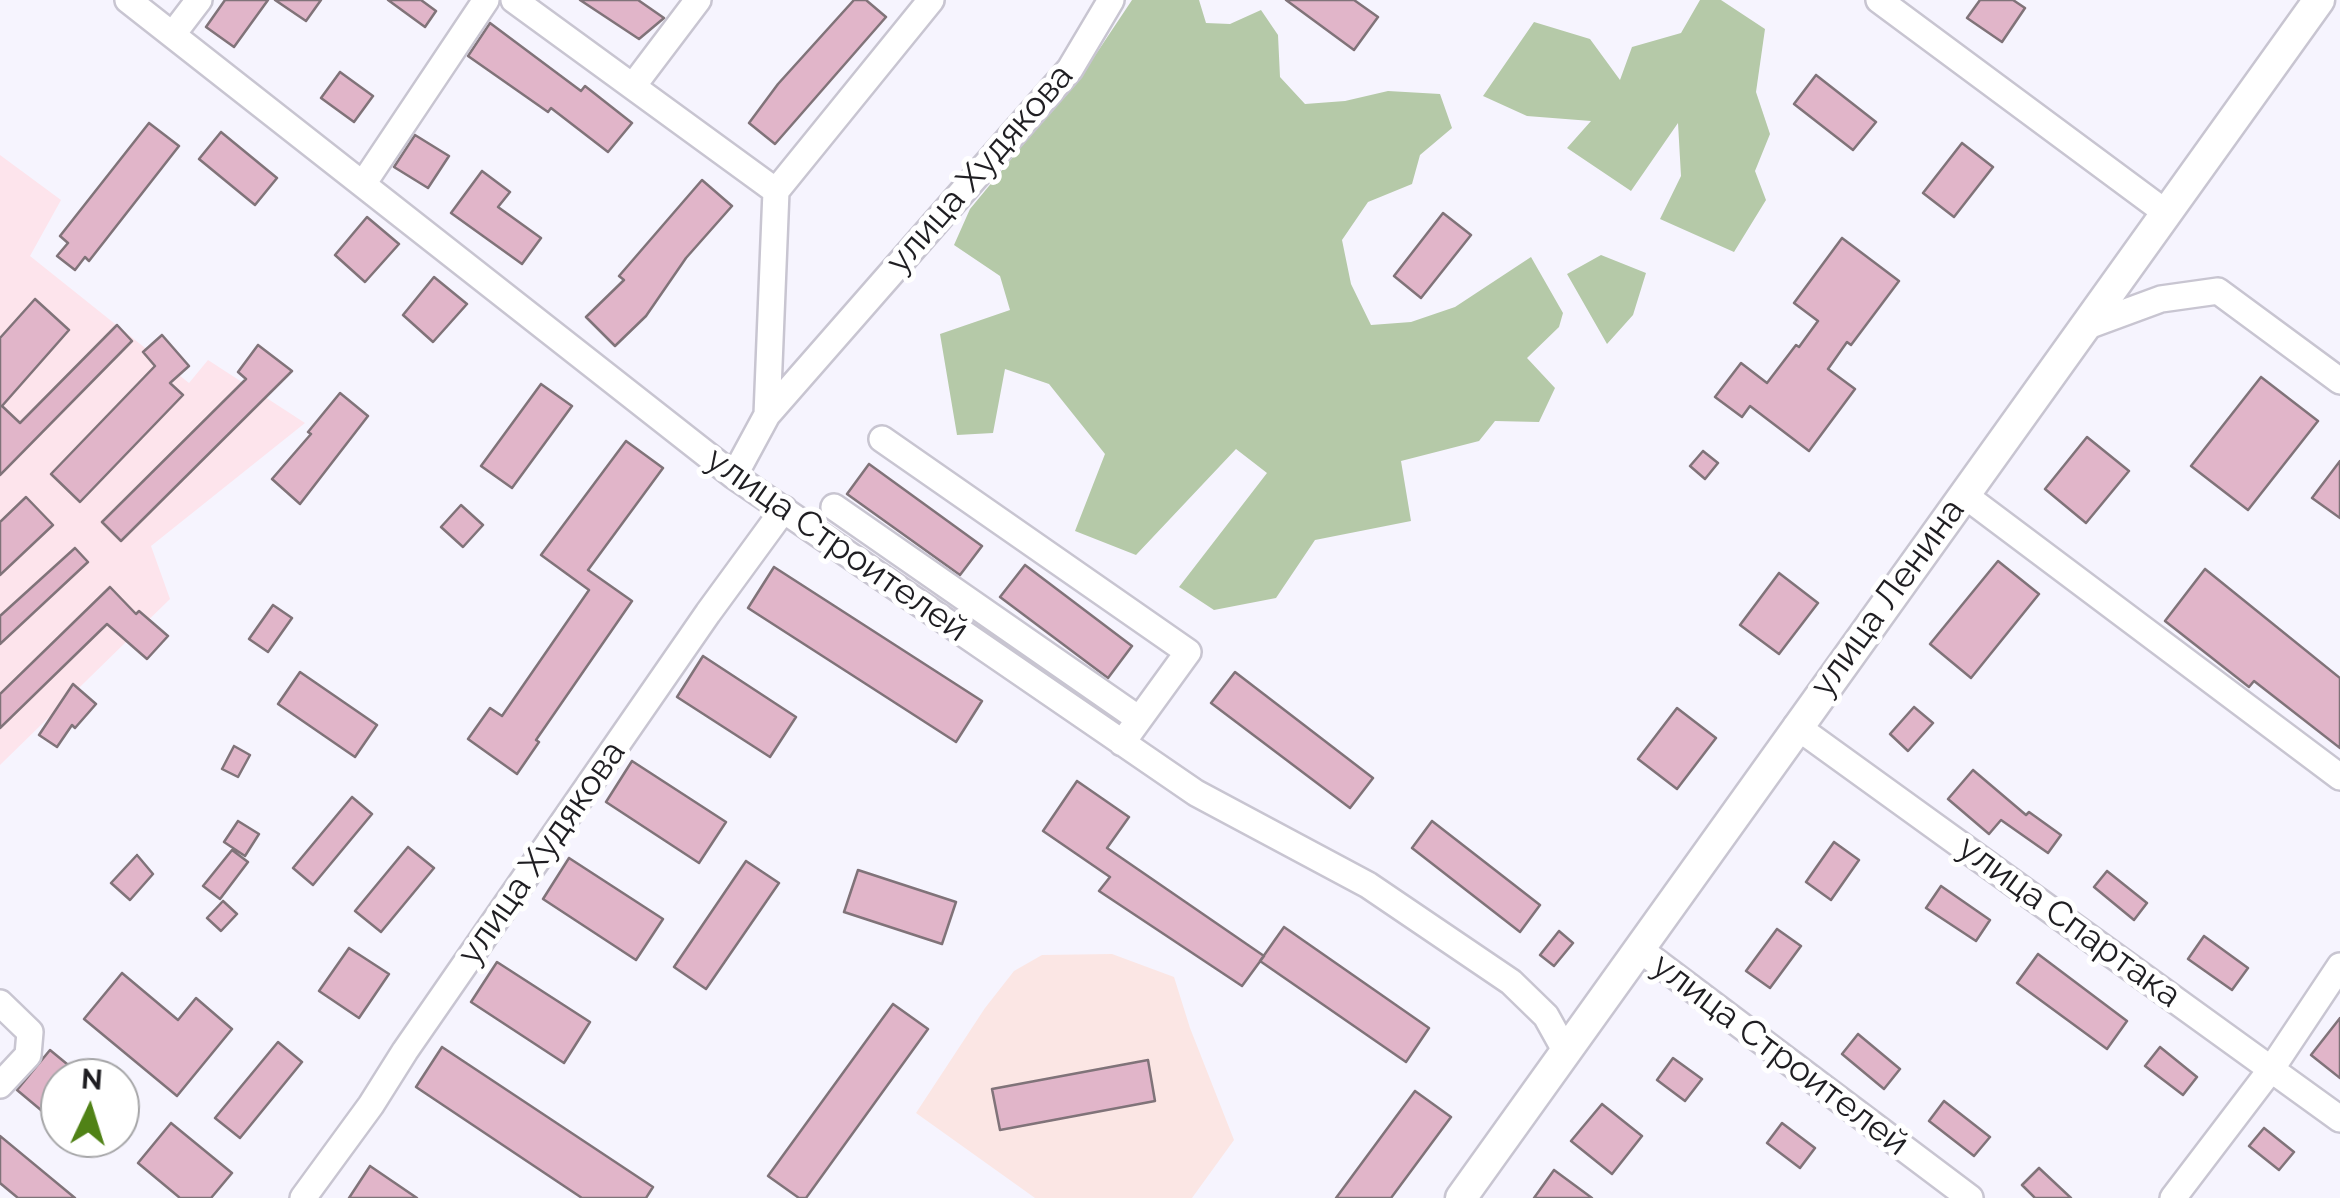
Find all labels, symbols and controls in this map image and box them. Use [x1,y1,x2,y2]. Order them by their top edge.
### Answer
street label: улица Худякова [878,56,1082,282]
street label: улица Строителей [698,439,976,651]
street label: улица Ленина [1802,491,1974,705]
street label: улица Худякова [449,733,635,973]
street label: улица Спартака [1949,827,2189,1017]
street label: улица Строителей [1643,945,1917,1165]
north arrow [40,1058,140,1158]
text: N [80,1062,104,1097]

